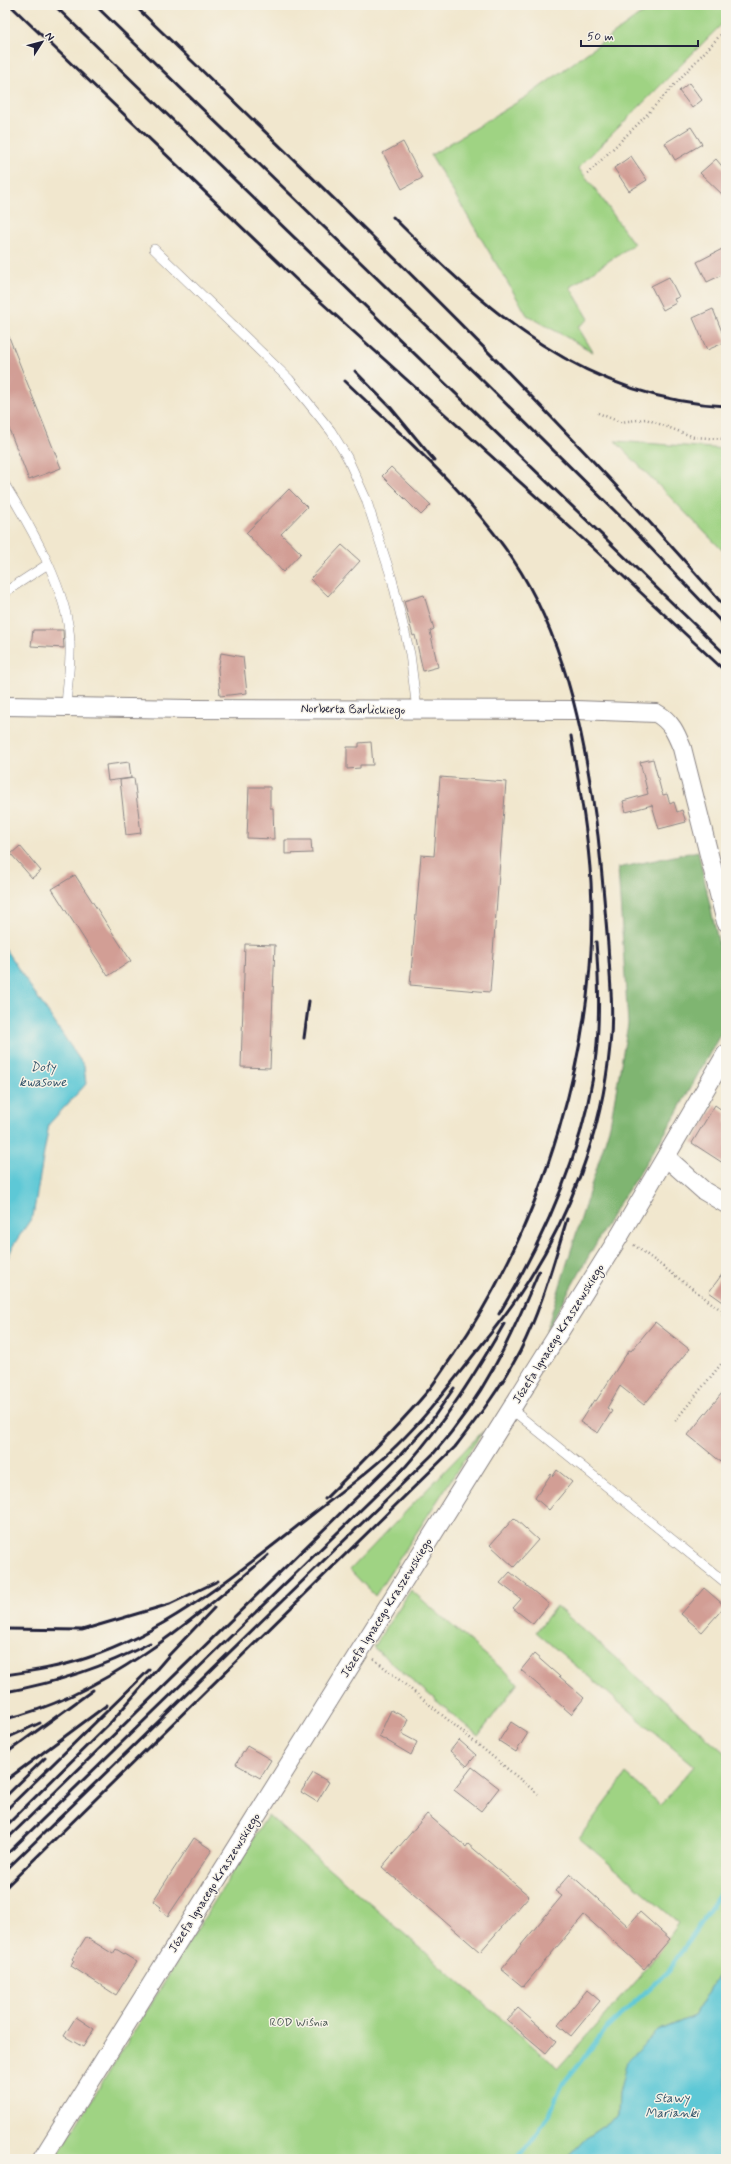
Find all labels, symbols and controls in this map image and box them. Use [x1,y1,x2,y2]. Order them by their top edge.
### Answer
north arrow [22,22,62,62]
scale bar [581,22,698,48]
text: 50 m [587,29,614,45]
text: N [41,30,57,44]
street label: Norberta Barlickiego [301,701,406,719]
water label: Doły kwasowe [19,1059,67,1091]
street label: Józefa Ignacego Kraszewskiego [509,1261,609,1407]
street label: Józefa Ignacego Kraszewskiego [337,1535,437,1681]
street label: Józefa Ignacego Kraszewskiego [165,1810,265,1956]
park label: ROD Wiśnia [270,2015,329,2031]
water label: Stawy Marianki [645,2090,700,2122]

